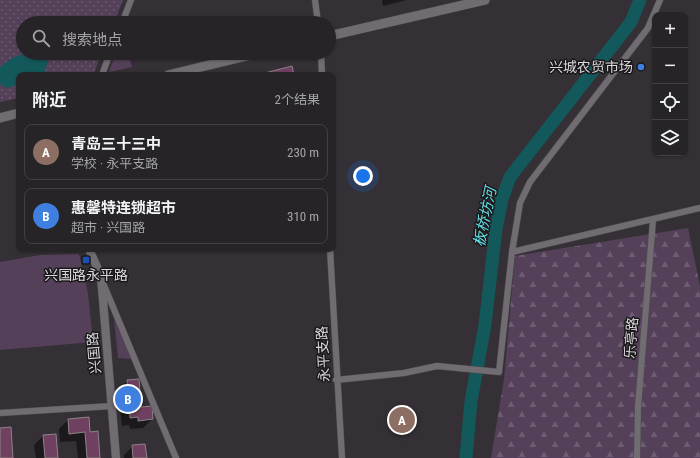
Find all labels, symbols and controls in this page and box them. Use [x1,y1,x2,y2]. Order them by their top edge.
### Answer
map controls [652,12,688,156]
button: + [652,12,688,48]
search box [16,16,336,60]
icon: search [30,27,52,49]
text: 搜索地点 [62,31,122,49]
button: − [652,48,688,84]
place label: 兴城农贸市场 [549,59,633,75]
marker: 兴城农贸市场 [636,62,646,72]
button: locate [652,84,688,120]
text: 附近 [32,90,66,110]
text: 2个结果 [275,92,320,107]
button: layers [652,120,688,156]
text: 青岛三十三中 [71,135,161,153]
text: A [42,145,50,160]
text: 230 m [287,145,319,160]
text: 学校 · 永平支路 [71,156,158,171]
your location [353,166,373,186]
water label: 板桥坊河 [470,183,501,248]
text: 惠馨特连锁超市 [71,199,176,217]
text: B [42,209,50,224]
text: 310 m [287,209,319,224]
text: 超市 · 兴国路 [71,220,145,235]
marker: 兴国路永平路 [81,255,91,265]
place label: 兴国路永平路 [44,267,128,283]
street label: 乐亭路 [621,316,641,360]
street label: 永平支路 [314,326,332,382]
street label: 兴国路 [84,331,104,375]
pin: B [115,384,141,414]
pin: A [389,405,415,435]

